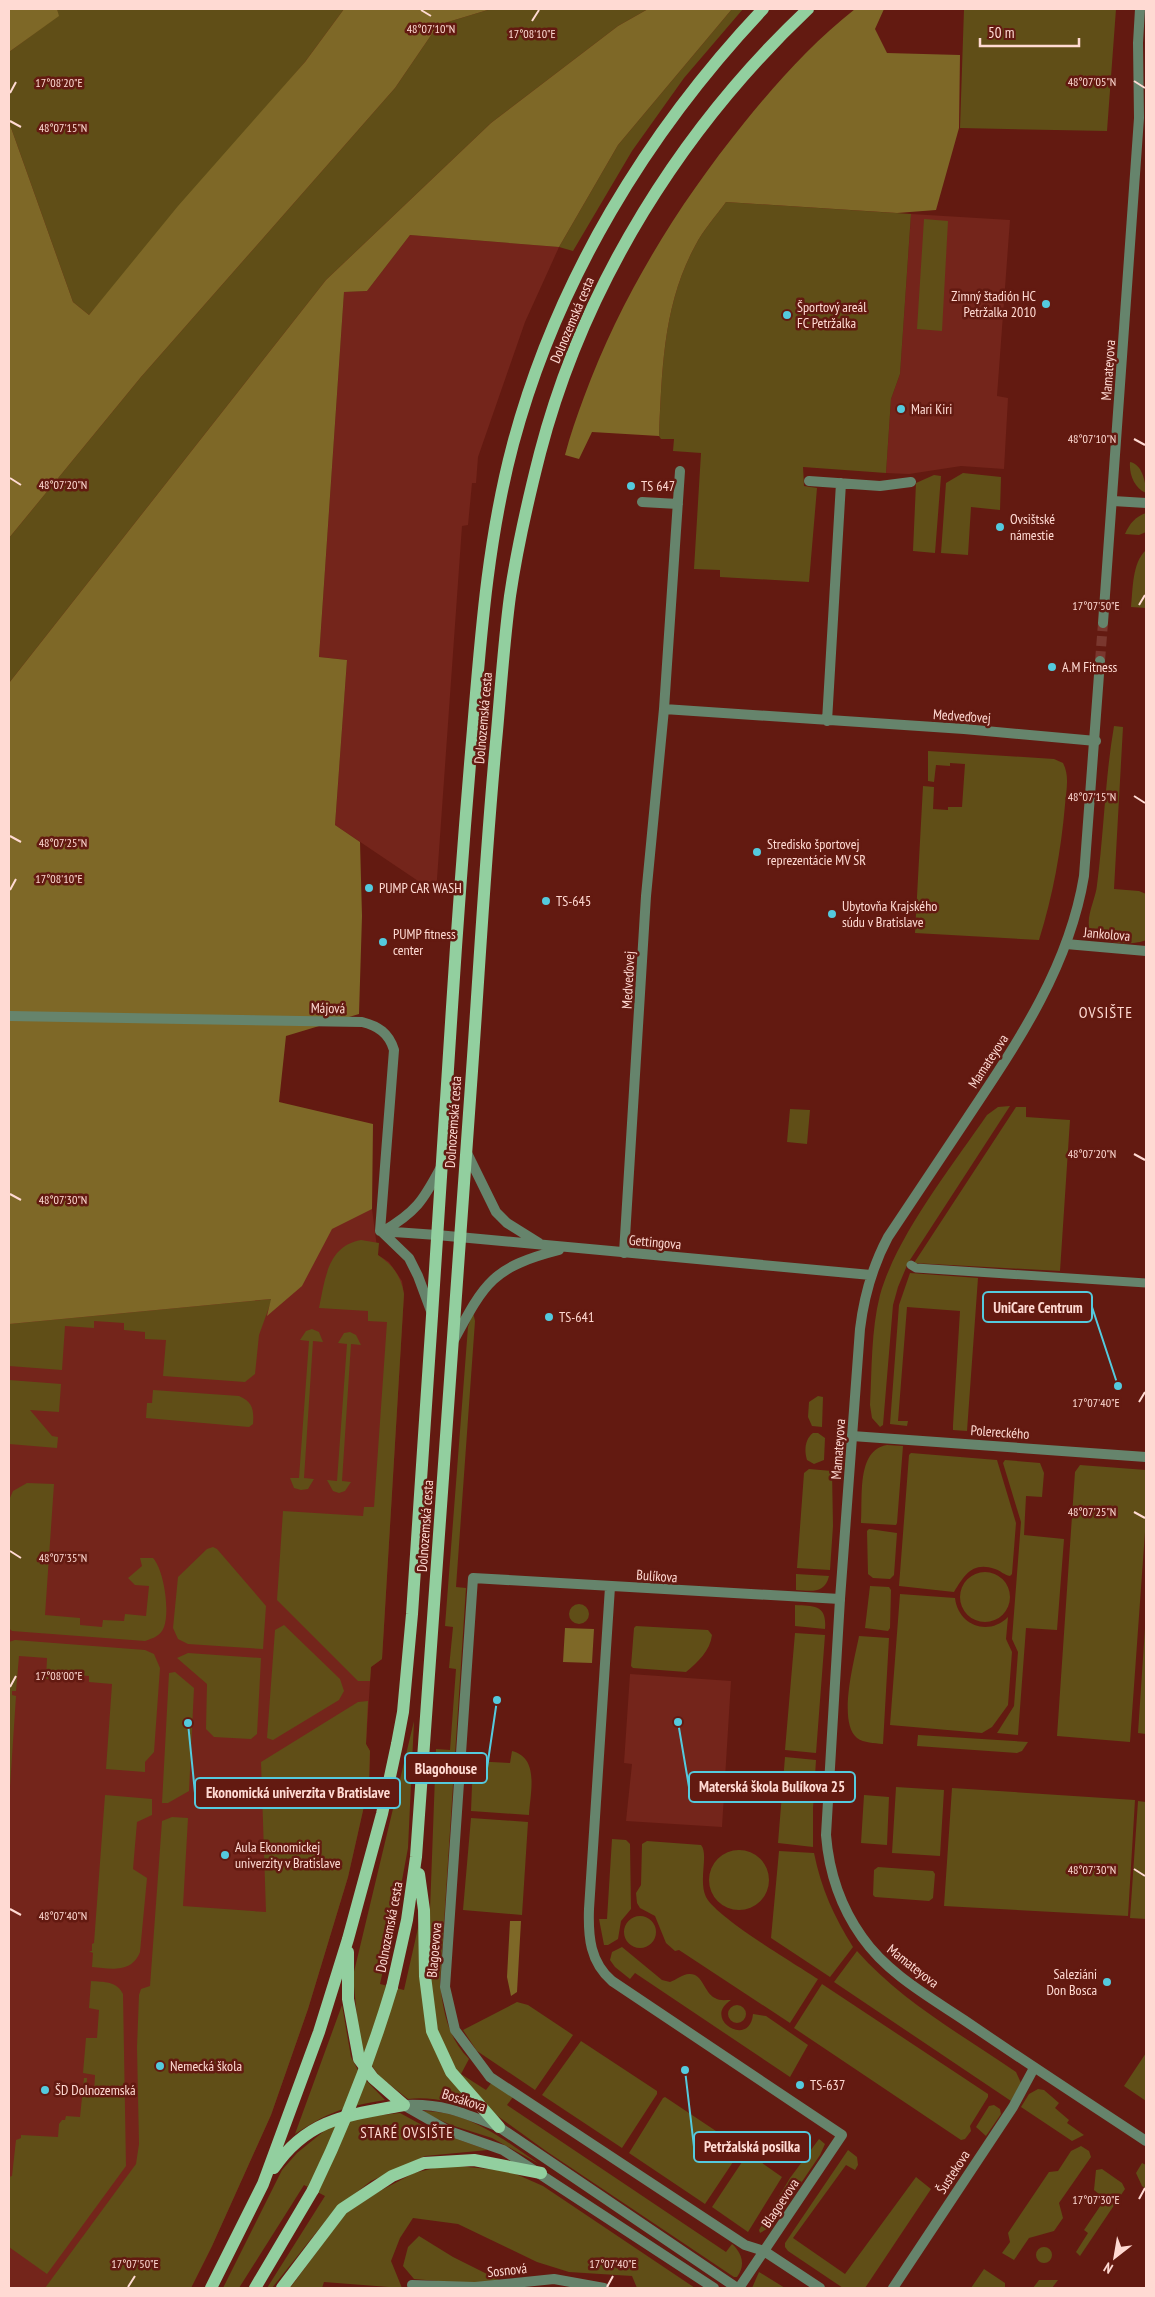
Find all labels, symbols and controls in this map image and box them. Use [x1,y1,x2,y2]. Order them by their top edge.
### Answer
scale bar [980,15,1079,47]
text: 48°07'10"N [407,21,455,36]
text: 50 m [988,23,1014,42]
text: 17°08'10"E [508,26,556,41]
text: 48°07'05"N [1068,74,1116,89]
text: 17°08'20"E [35,75,83,90]
text: 48°07'15"N [39,120,87,135]
street label: Dolnozemská cesta [546,274,598,366]
place label: Zimný štadión HC Petržalka 2010 [951,287,1037,321]
place label: Športový areál FC Petržalka [797,298,867,332]
marker: Zimný štadión HC Petržalka 2010 [1040,298,1052,310]
marker: Športový areál FC Petržalka [781,309,793,321]
street label: Mamateyova [1097,339,1119,401]
place label: Mari Kiri [911,400,952,418]
marker: Mari Kiri [895,403,907,415]
text: 48°07'10"N [1068,431,1116,446]
text: 48°07'20"N [39,477,87,492]
place label: TS 647 [641,477,675,495]
marker: TS 647 [625,480,637,492]
place label: Ovsištské námestie [1010,510,1055,544]
marker: Ovsištské námestie [994,521,1006,533]
text: 17°07'50"E [1072,598,1120,613]
place label: A.M Fitness [1062,658,1118,676]
marker: A.M Fitness [1046,661,1058,673]
street label: Dolnozemská cesta [470,671,496,765]
street label: Medveďovej [932,705,992,727]
text: 48°07'15"N [1068,789,1116,804]
text: 48°07'25"N [39,835,87,850]
place label: Stredisko športovej reprezentácie MV SR [767,835,866,869]
marker: Stredisko športovej reprezentácie MV SR [751,846,763,858]
text: 17°08'10"E [35,871,83,886]
place label: PUMP CAR WASH [379,879,462,897]
marker: PUMP CAR WASH [363,882,375,894]
place label: TS-645 [556,892,591,910]
marker: TS-645 [540,895,552,907]
place label: Ubytovňa Krajského súdu v Bratislave [842,897,937,931]
marker: Ubytovňa Krajského súdu v Bratislave [826,908,838,920]
street label: Jankolova [1082,923,1131,945]
place label: PUMP fitness center [393,925,456,959]
marker: PUMP fitness center [377,936,389,948]
street label: Medveďovej [617,951,639,1009]
street label: Májová [311,999,345,1017]
district label: OVSIŠTE [1079,1002,1133,1022]
street label: Mamateyova [964,1031,1012,1091]
street label: Dolnozemská cesta [441,1076,465,1168]
text: 48°07'20"N [1068,1146,1116,1161]
text: 48°07'30"N [39,1192,87,1207]
street label: Gettingova [628,1231,682,1253]
callout: UniCare Centrum [983,1292,1092,1322]
text: UniCare Centrum [993,1298,1083,1317]
place label: TS-641 [559,1308,594,1326]
marker: TS-641 [543,1311,555,1323]
text: 17°07'40"E [1072,1395,1120,1410]
street label: Mamateyova [827,1418,849,1480]
street label: Polereckého [970,1421,1030,1443]
street label: Dolnozemská cesta [413,1480,437,1572]
text: 48°07'25"N [1068,1504,1116,1519]
text: 48°07'35"N [39,1550,87,1565]
street label: Bulíkova [636,1566,678,1586]
text: 17°08'00"E [35,1668,83,1683]
callout: Blagohouse [405,1753,487,1783]
text: Blagohouse [415,1759,477,1778]
callout: Materská škola Bulíkova 25 [689,1772,855,1802]
text: Materská škola Bulíkova 25 [699,1777,845,1796]
callout: Ekonomická univerzita v Bratislave [195,1778,400,1808]
text: Ekonomická univerzita v Bratislave [206,1783,390,1802]
place label: Aula Ekonomickej univerzity v Bratislave [235,1838,341,1872]
marker: Aula Ekonomickej univerzity v Bratislave [219,1849,231,1861]
text: 48°07'30"N [1068,1862,1116,1877]
street label: Dolnozemská cesta [371,1880,407,1974]
text: 48°07'40"N [39,1908,87,1923]
street label: Blagoevova [423,1922,445,1978]
street label: Mamateyova [884,1940,942,1992]
place label: Saleziáni Don Bosca [1047,1965,1097,1999]
marker: Saleziáni Don Bosca [1101,1976,1113,1988]
place label: Nemecká škola [170,2057,242,2075]
marker: Nemecká škola [154,2060,166,2072]
place label: TS-637 [810,2076,845,2094]
marker: TS-637 [794,2079,806,2091]
place label: ŠD Dolnozemská [55,2081,136,2099]
marker: ŠD Dolnozemská [39,2084,51,2096]
street label: Bosákova [440,2084,488,2116]
district label: STARÉ OVSIŠTE [360,2123,454,2142]
callout: Petržalská posilka [694,2132,810,2162]
text: Petržalská posilka [704,2137,800,2156]
street label: Šustekova [932,2147,974,2197]
street label: Blagoevova [757,2175,803,2231]
text: 17°07'30"E [1072,2192,1120,2207]
north arrow [1090,2232,1140,2282]
text: 17°07'50"E [111,2256,159,2271]
text: 17°07'40"E [589,2256,637,2271]
text: N [1100,2258,1116,2278]
street label: Sosnová [486,2259,528,2281]

